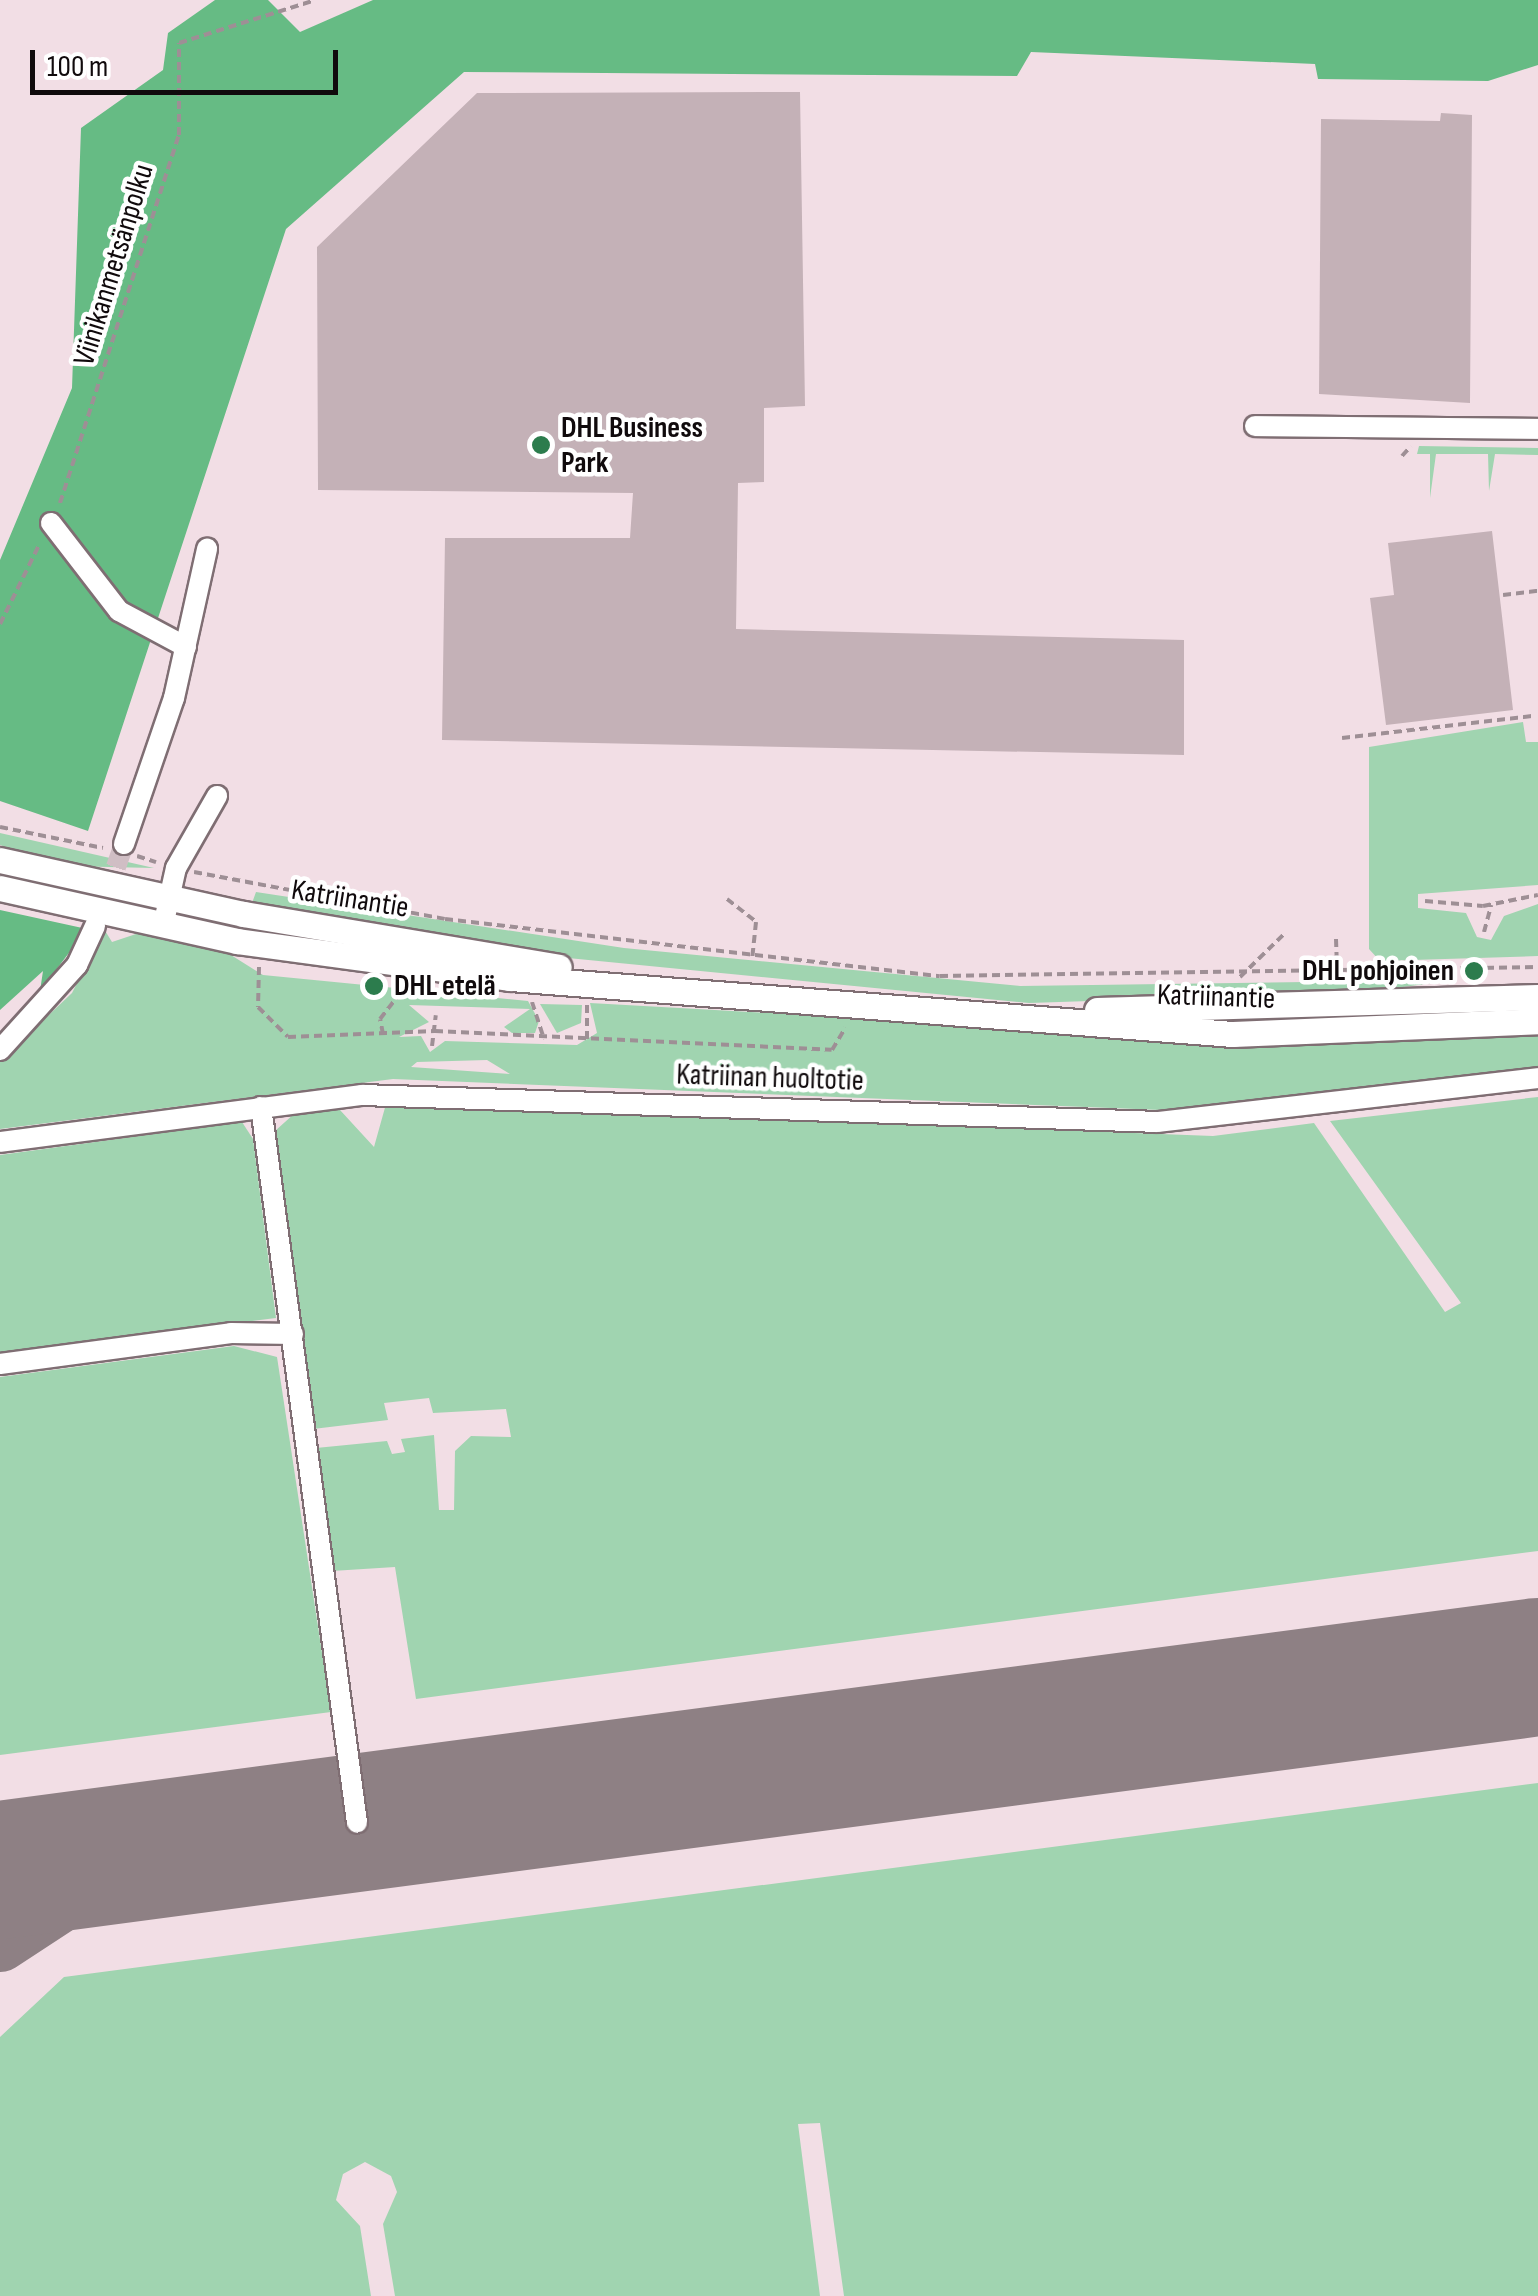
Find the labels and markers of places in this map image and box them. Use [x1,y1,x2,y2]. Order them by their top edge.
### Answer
place label: DHL Business Park [561,410,703,480]
marker: DHL Business Park [530,434,552,456]
place label: DHL pohjoinen [1302,953,1454,989]
marker: DHL pohjoinen [1463,960,1485,982]
place label: DHL etelä [394,968,496,1004]
marker: DHL etelä [363,975,385,997]

